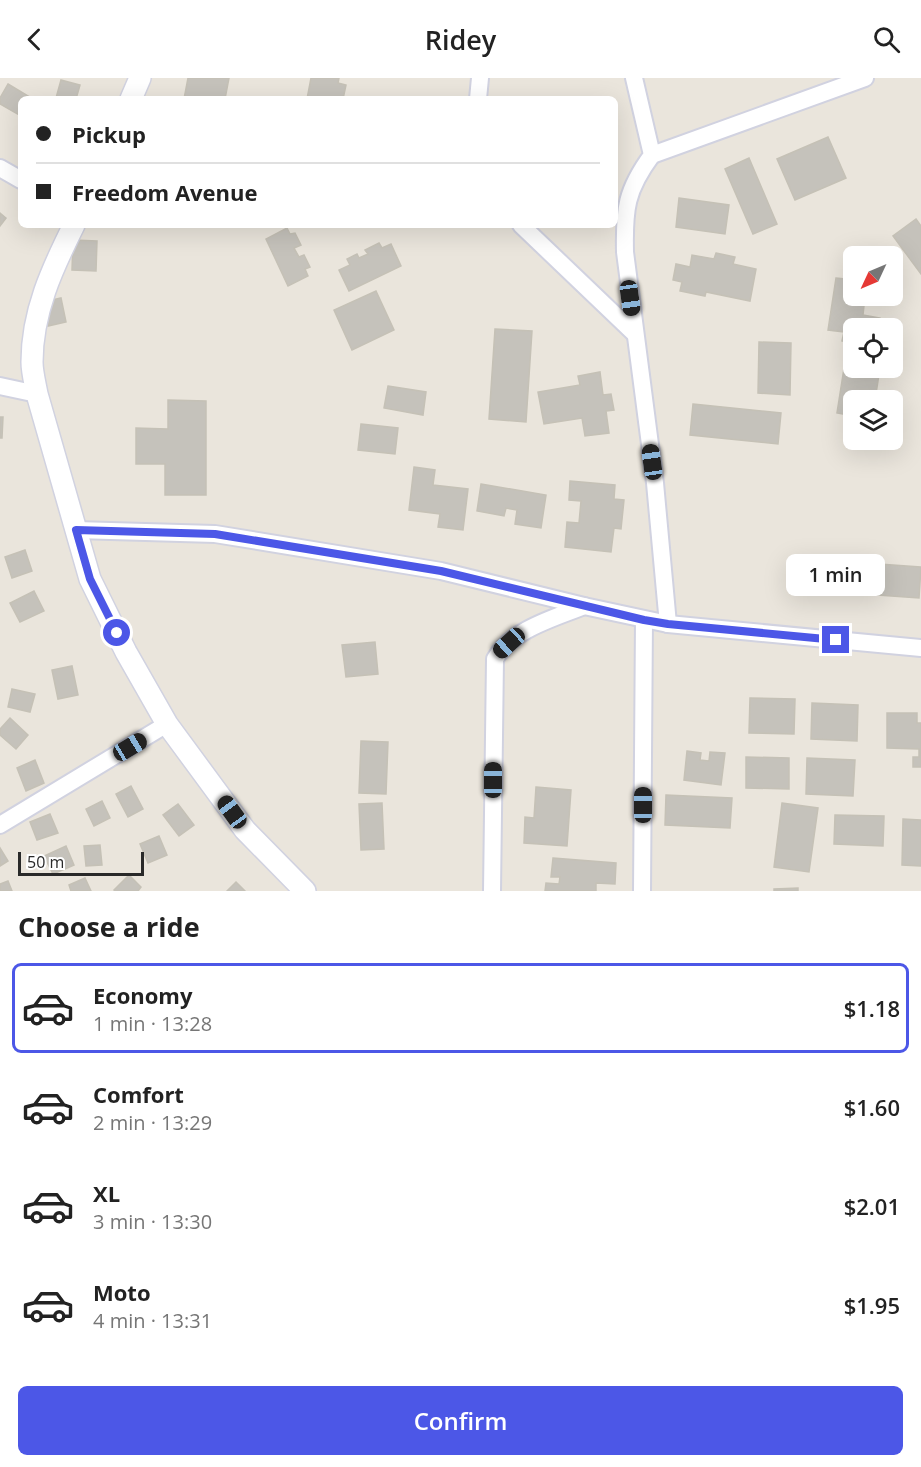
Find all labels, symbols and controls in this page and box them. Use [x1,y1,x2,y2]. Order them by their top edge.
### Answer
text: Ridey [425,21,496,58]
icon: back [18,23,51,56]
icon: search [870,23,903,56]
text: Pickup [72,119,146,149]
text: Freedom Avenue [72,177,258,207]
north arrow [843,246,903,306]
map controls [843,246,903,450]
car [619,279,641,317]
button: locate [843,318,903,378]
button: layers [843,390,903,450]
car [641,443,663,481]
callout: 1 min [786,553,886,595]
text: 1 min [809,561,863,588]
route start [103,619,130,646]
car [490,624,528,662]
route end [822,626,849,653]
car [110,730,150,764]
car [484,762,502,798]
car [634,787,652,823]
car [214,792,250,832]
scale bar [18,849,144,876]
text: 50 m [27,851,64,873]
text: Choose a ride [18,908,200,945]
text: Economy [93,980,192,1010]
icon: car [21,981,75,1035]
text: $1.18 [844,993,900,1023]
text: 1 min · 13:28 [93,1010,212,1037]
text: Comfort [93,1079,184,1109]
icon: car [21,1080,75,1134]
text: $1.60 [844,1092,900,1122]
text: 2 min · 13:29 [93,1109,212,1136]
text: XL [93,1178,120,1208]
icon: car [21,1179,75,1233]
text: $2.01 [844,1191,900,1221]
text: 3 min · 13:30 [93,1208,212,1235]
text: Moto [93,1277,151,1307]
icon: car [21,1278,75,1332]
text: $1.95 [844,1290,900,1320]
text: 4 min · 13:31 [93,1307,212,1334]
button: Confirm [18,1386,903,1455]

